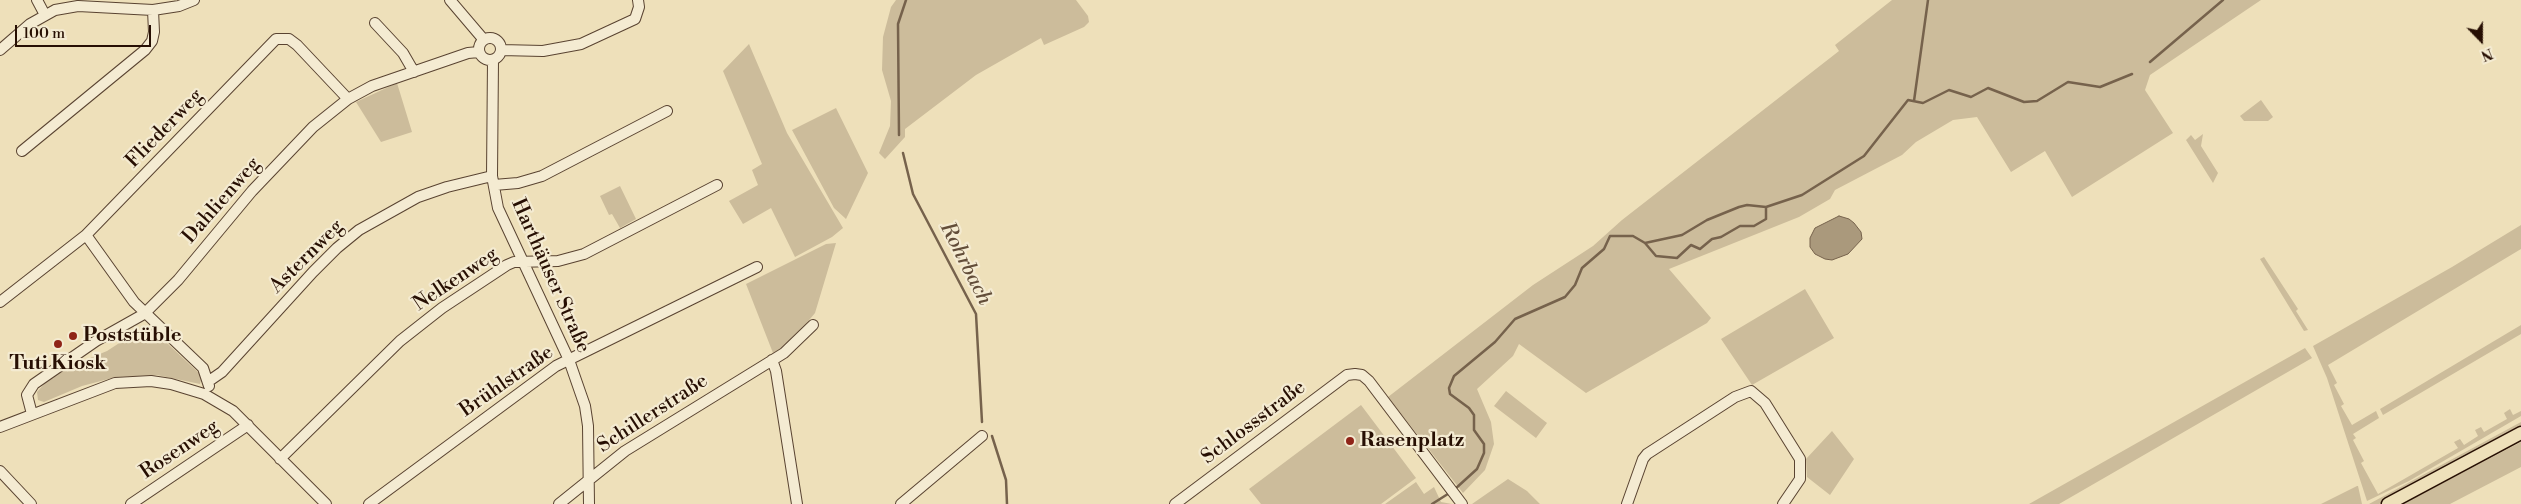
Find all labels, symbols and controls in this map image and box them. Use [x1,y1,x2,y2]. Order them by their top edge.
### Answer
scale bar [18,15,154,47]
north arrow [2456,15,2506,65]
text: 100 m [23,24,65,43]
text: N [2478,43,2495,64]
street label: Fliederweg [121,84,209,174]
street label: Dahlienweg [178,153,266,249]
street label: Harthäuser Straße [505,195,595,357]
street label: Asternweg [265,215,349,299]
water label: Rohrbach [933,218,997,310]
street label: Nelkenweg [409,243,503,317]
place label: Poststüble [83,324,182,348]
marker: Poststüble [67,330,79,342]
marker: Tuti Kiosk [52,338,64,350]
street label: Brühlstraße [456,341,558,423]
place label: Tuti Kiosk [10,352,106,376]
street label: Schillerstraße [593,369,713,459]
street label: Schlossstraße [1197,376,1311,470]
street label: Rosenweg [136,415,224,485]
place label: Rasenplatz [1360,429,1464,453]
marker: Rasenplatz [1344,435,1356,447]

